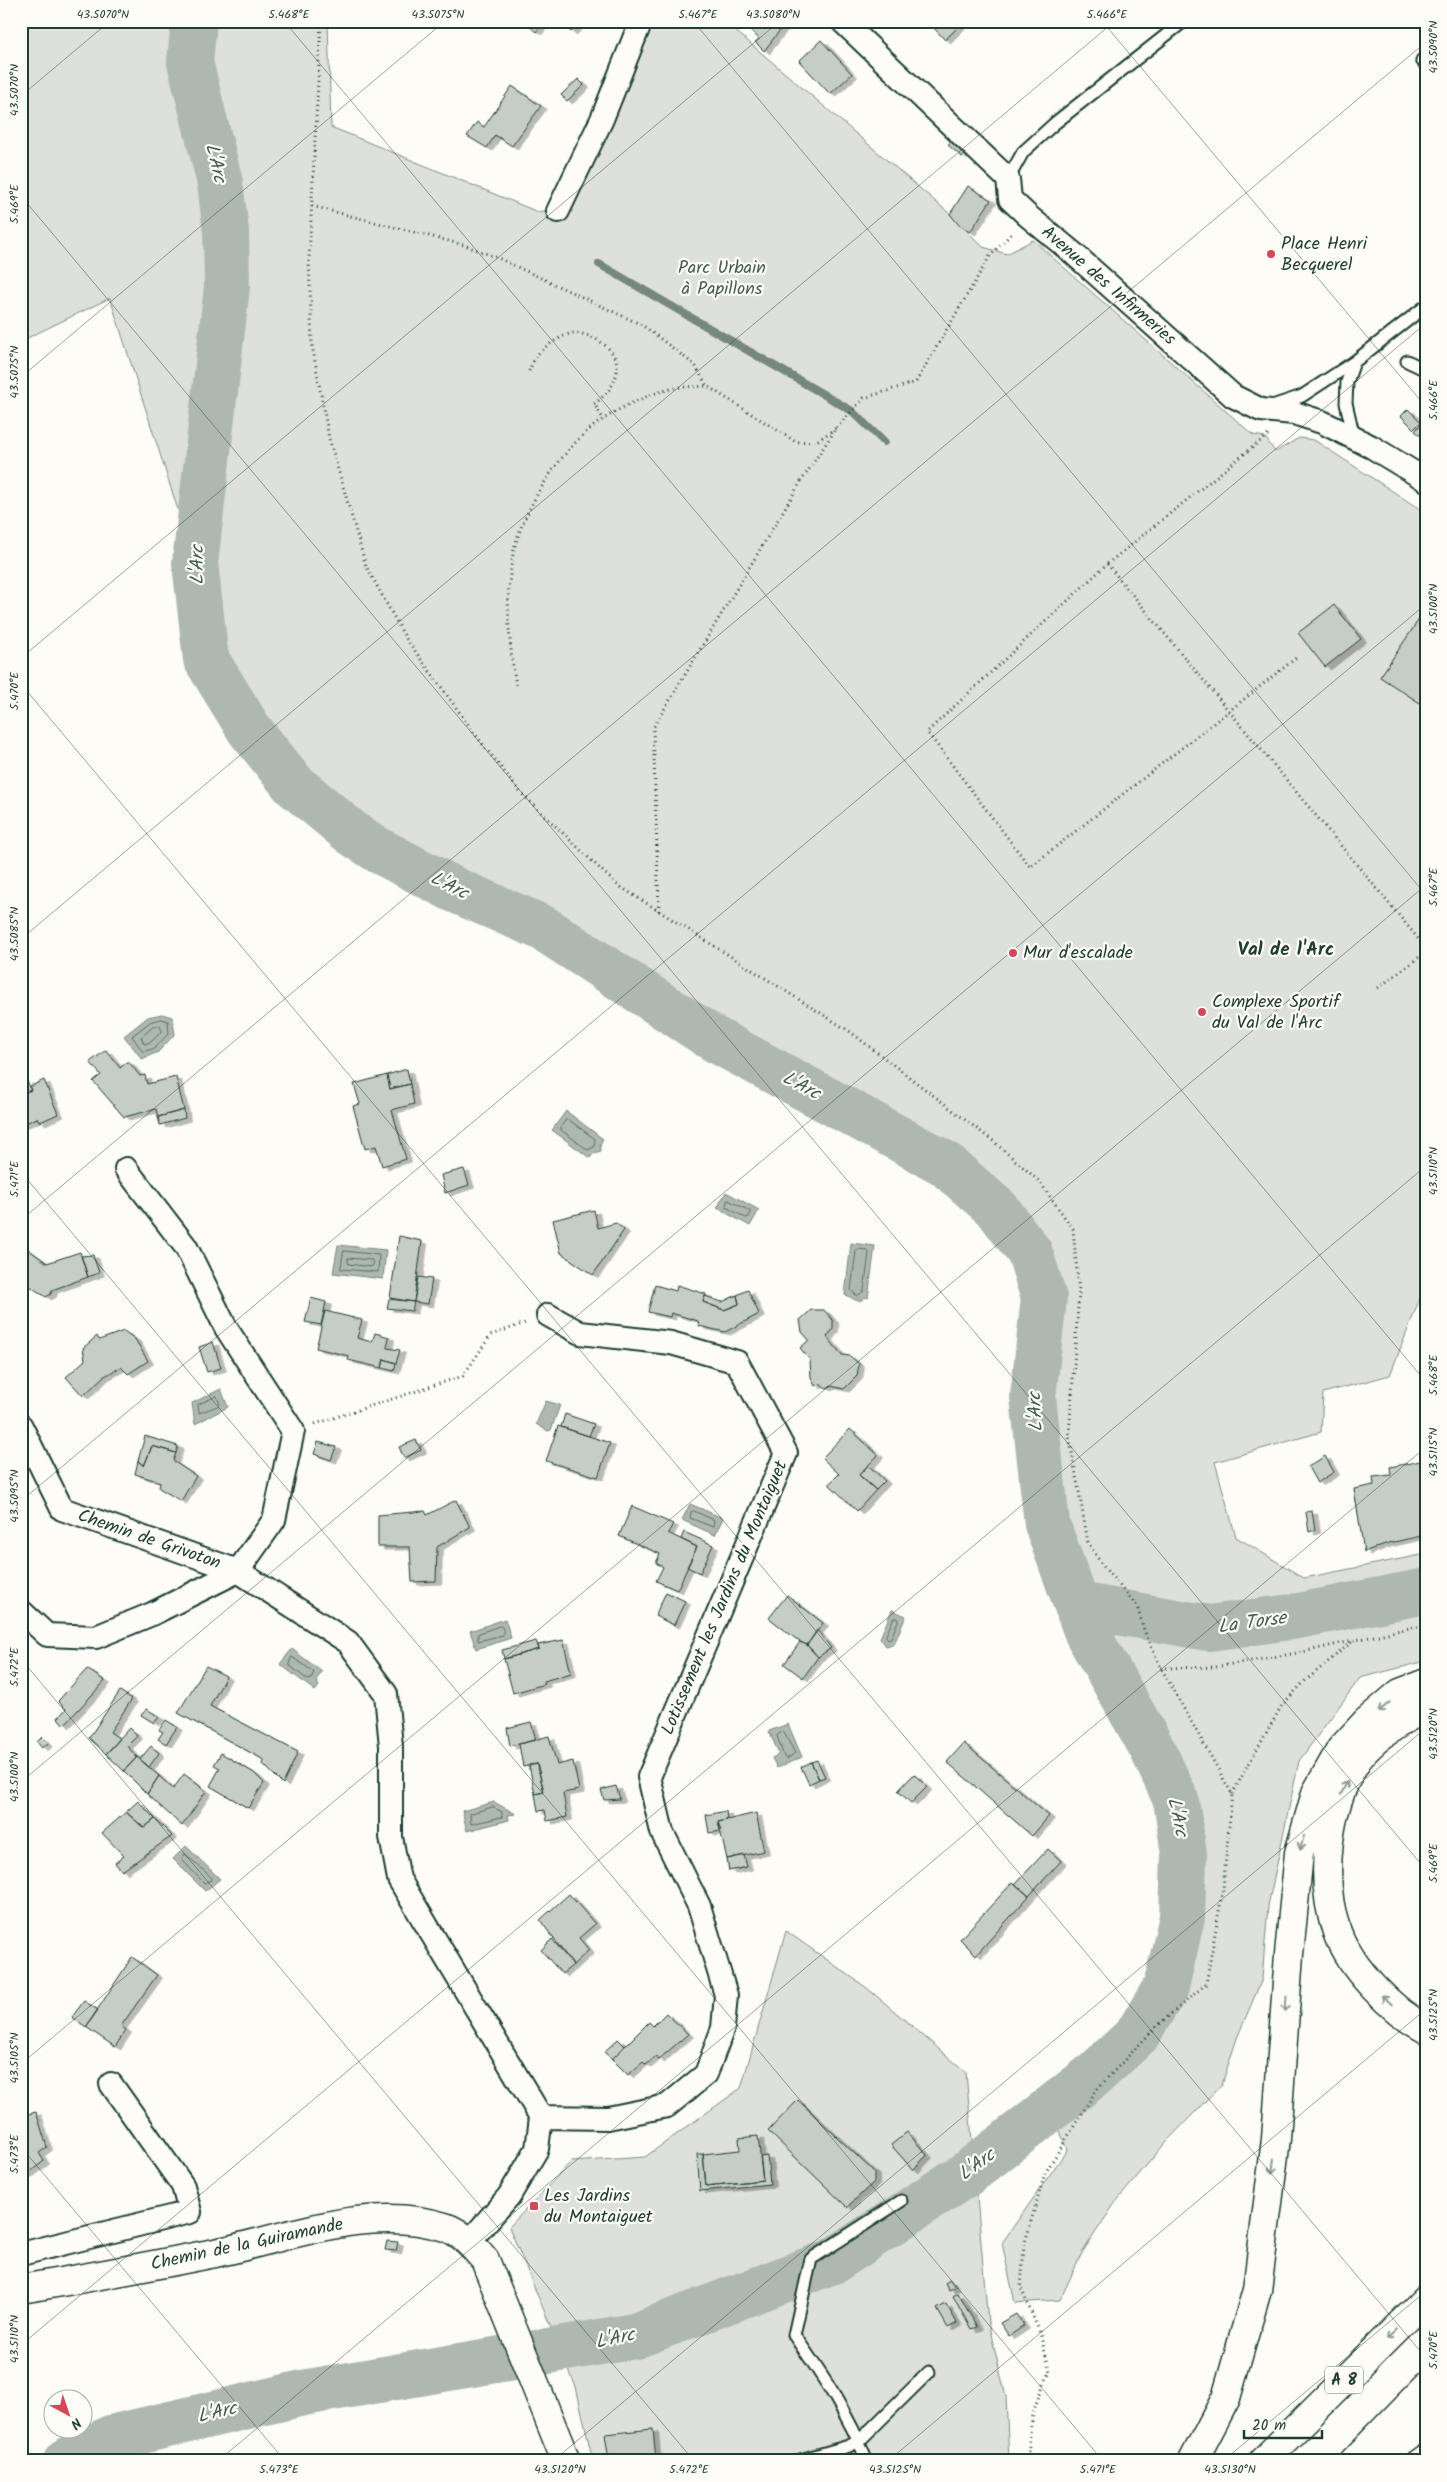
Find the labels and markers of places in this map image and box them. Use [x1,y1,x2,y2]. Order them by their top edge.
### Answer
place label: Place Henri Becquerel [1281,230,1368,280]
marker: Place Henri Becquerel [1265,248,1277,260]
place label: Mur d'escalade [1023,939,1133,968]
marker: Mur d'escalade [1007,947,1019,959]
place label: Complexe Sportif du Val de l'Arc [1212,988,1342,1038]
marker: Complexe Sportif du Val de l'Arc [1196,1006,1208,1018]
place label: Les Jardins du Montaiguet [544,2182,654,2232]
marker: Les Jardins du Montaiguet [528,2200,540,2212]

